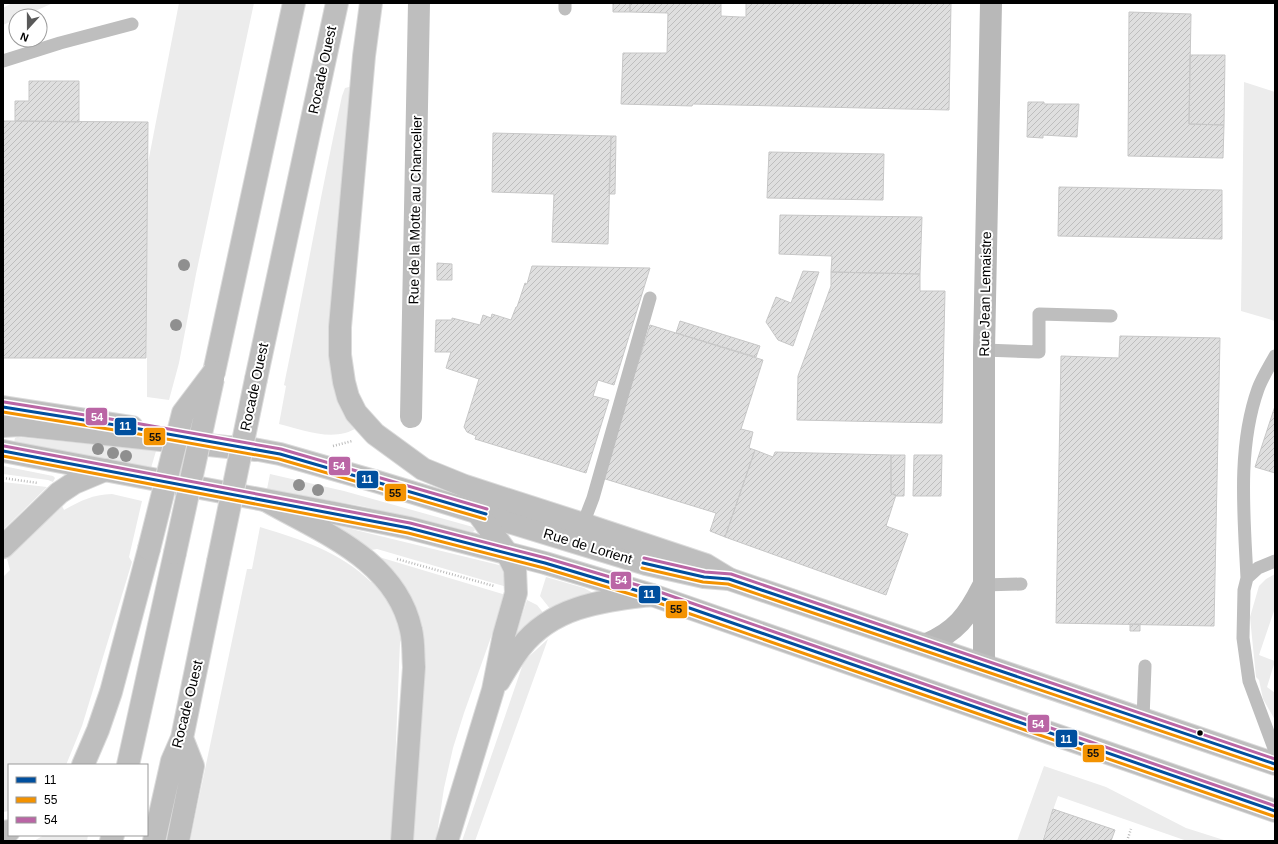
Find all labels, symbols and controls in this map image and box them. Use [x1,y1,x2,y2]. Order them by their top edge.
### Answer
north arrow [8,8,48,48]
street label: Rocade Ouest [305,24,339,115]
text: N [19,30,30,44]
street label: Rue de la Motte au Chancelier [405,115,425,305]
street label: Rue Jean Lemaistre [976,231,994,357]
street label: Rocade Ouest [237,341,271,432]
line badge: 54 [85,407,108,426]
text: 54 [91,411,104,423]
line badge: 11 [114,417,137,436]
text: 11 [119,420,131,432]
line badge: 55 [143,427,166,446]
text: 55 [149,431,161,443]
line badge: 54 [328,456,351,476]
text: 54 [333,460,346,472]
line badge: 11 [356,470,379,489]
text: 11 [361,473,373,485]
line badge: 55 [384,483,407,502]
text: 55 [389,487,401,499]
street label: Rue de Lorient [542,525,634,567]
line badge: 54 [610,571,632,590]
text: 54 [615,574,628,586]
line badge: 11 [638,585,661,604]
text: 11 [643,588,655,600]
line badge: 55 [665,600,688,619]
text: 55 [670,603,682,615]
street label: Rocade Ouest [168,659,206,749]
line badge: 54 [1027,714,1050,733]
text: 54 [1032,718,1045,730]
unlabelled marker [1195,728,1205,738]
line badge: 11 [1055,729,1078,748]
text: 11 [1060,733,1072,745]
line badge: 55 [1082,744,1105,763]
text: 55 [1087,747,1099,759]
legend [8,764,148,836]
text: 11 [44,773,57,787]
text: 55 [44,793,58,807]
text: 54 [44,813,58,827]

